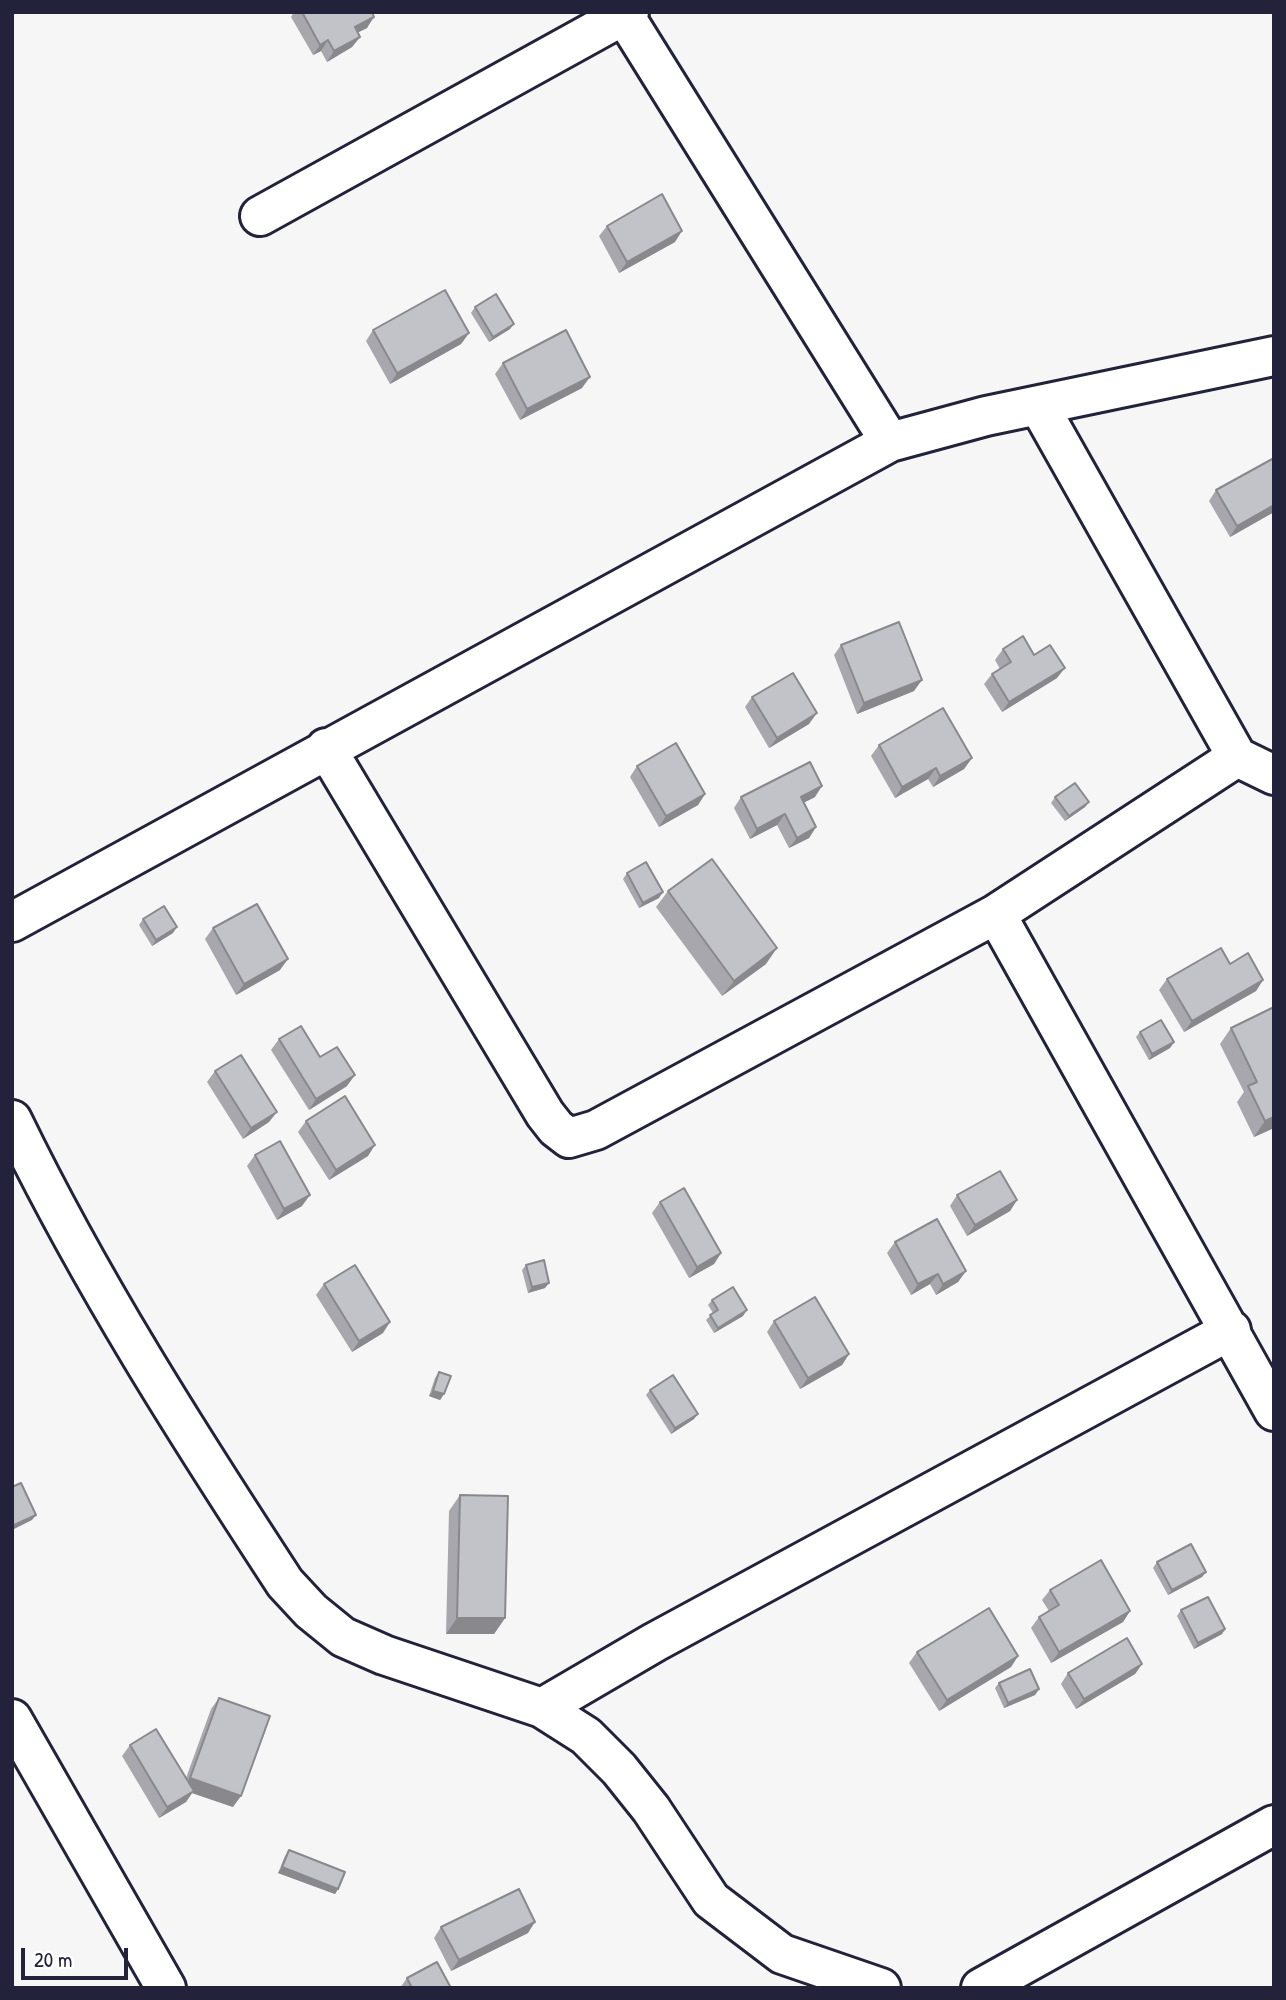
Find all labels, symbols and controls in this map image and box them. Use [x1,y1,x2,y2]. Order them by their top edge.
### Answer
scale bar [24,1934,131,1978]
text: 20 m [34,1945,72,1974]

